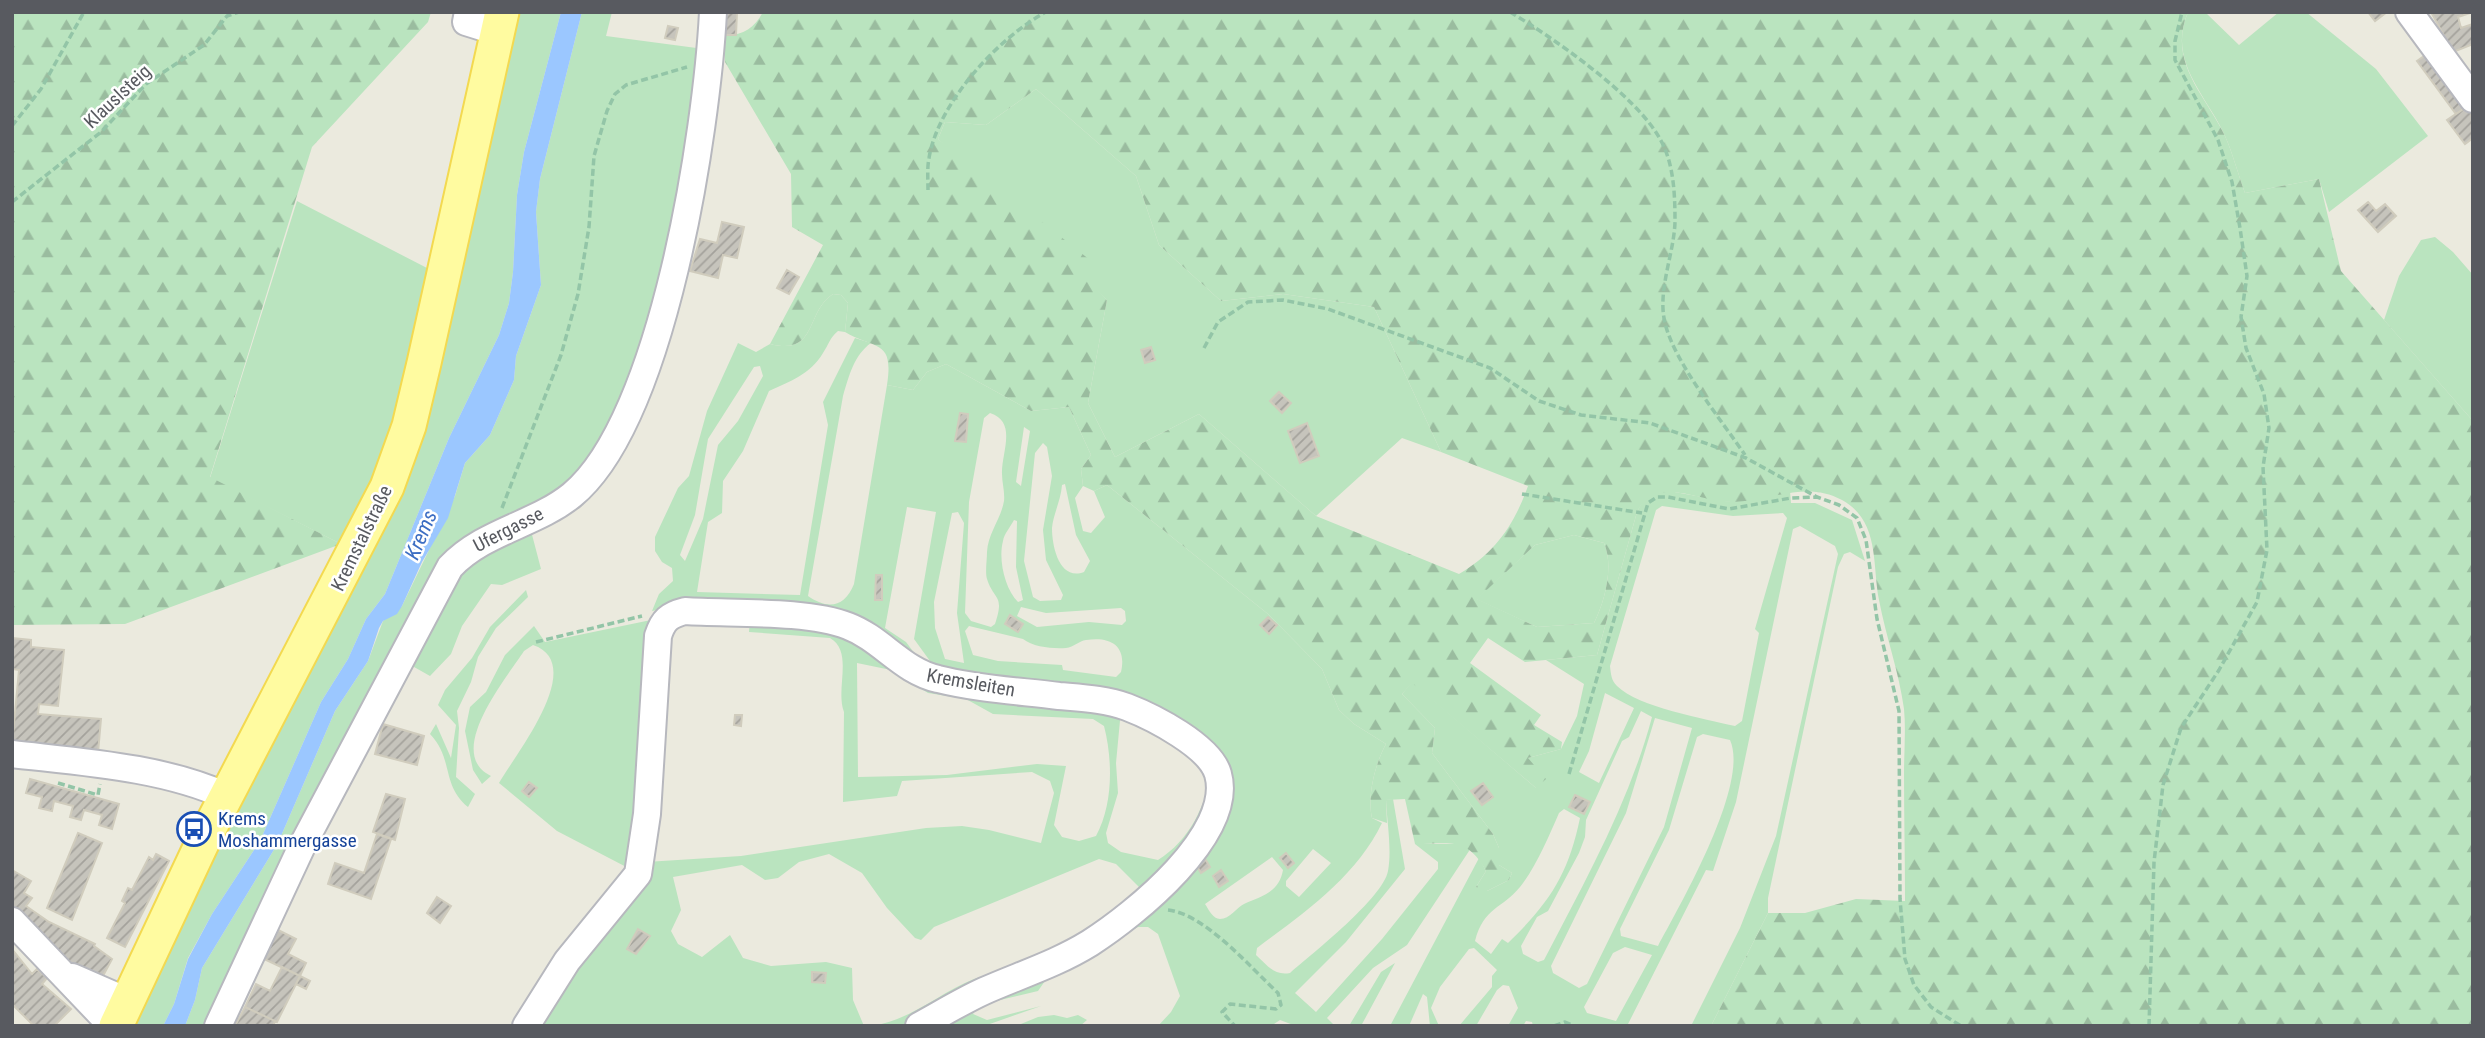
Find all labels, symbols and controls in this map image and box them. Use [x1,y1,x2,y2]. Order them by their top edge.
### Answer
street label: Klauslsteig [79,60,156,133]
street label: Kremstalstraße [326,482,397,595]
street label: Ufergasse [469,502,547,557]
water label: Krems [400,507,442,563]
street label: Kremsleiten [925,663,1017,702]
place label: Krems Moshammergasse [218,807,357,852]
bus stop icon: Krems Moshammergasse [175,810,213,848]

